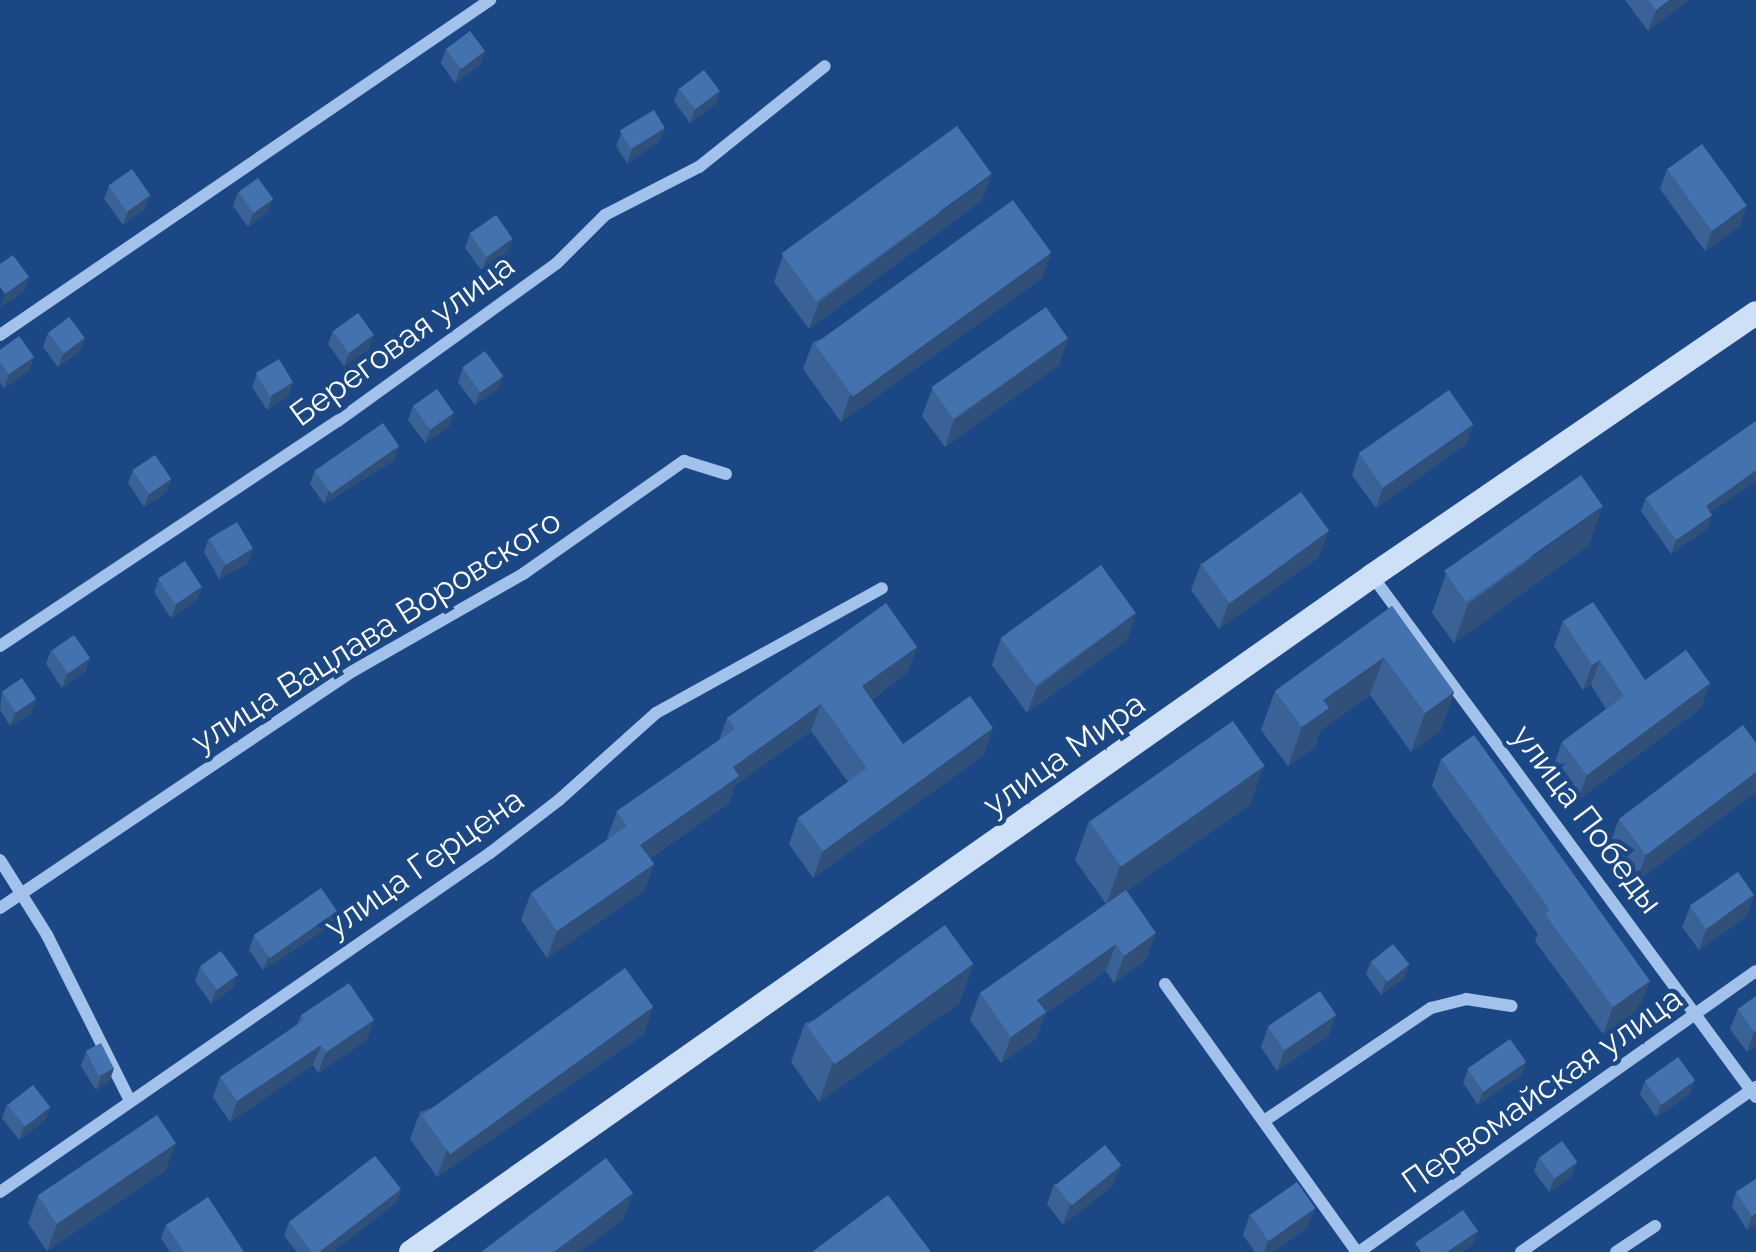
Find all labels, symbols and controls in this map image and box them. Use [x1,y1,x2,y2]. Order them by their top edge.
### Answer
street label: Береговая улица [282,245,522,435]
street label: улица Вацлава Воровского [184,501,568,761]
street label: улица Мира [975,684,1153,824]
street label: улица Победы [1503,717,1671,921]
street label: улица Герцена [317,780,531,946]
street label: Первомайская улица [1394,978,1690,1202]

